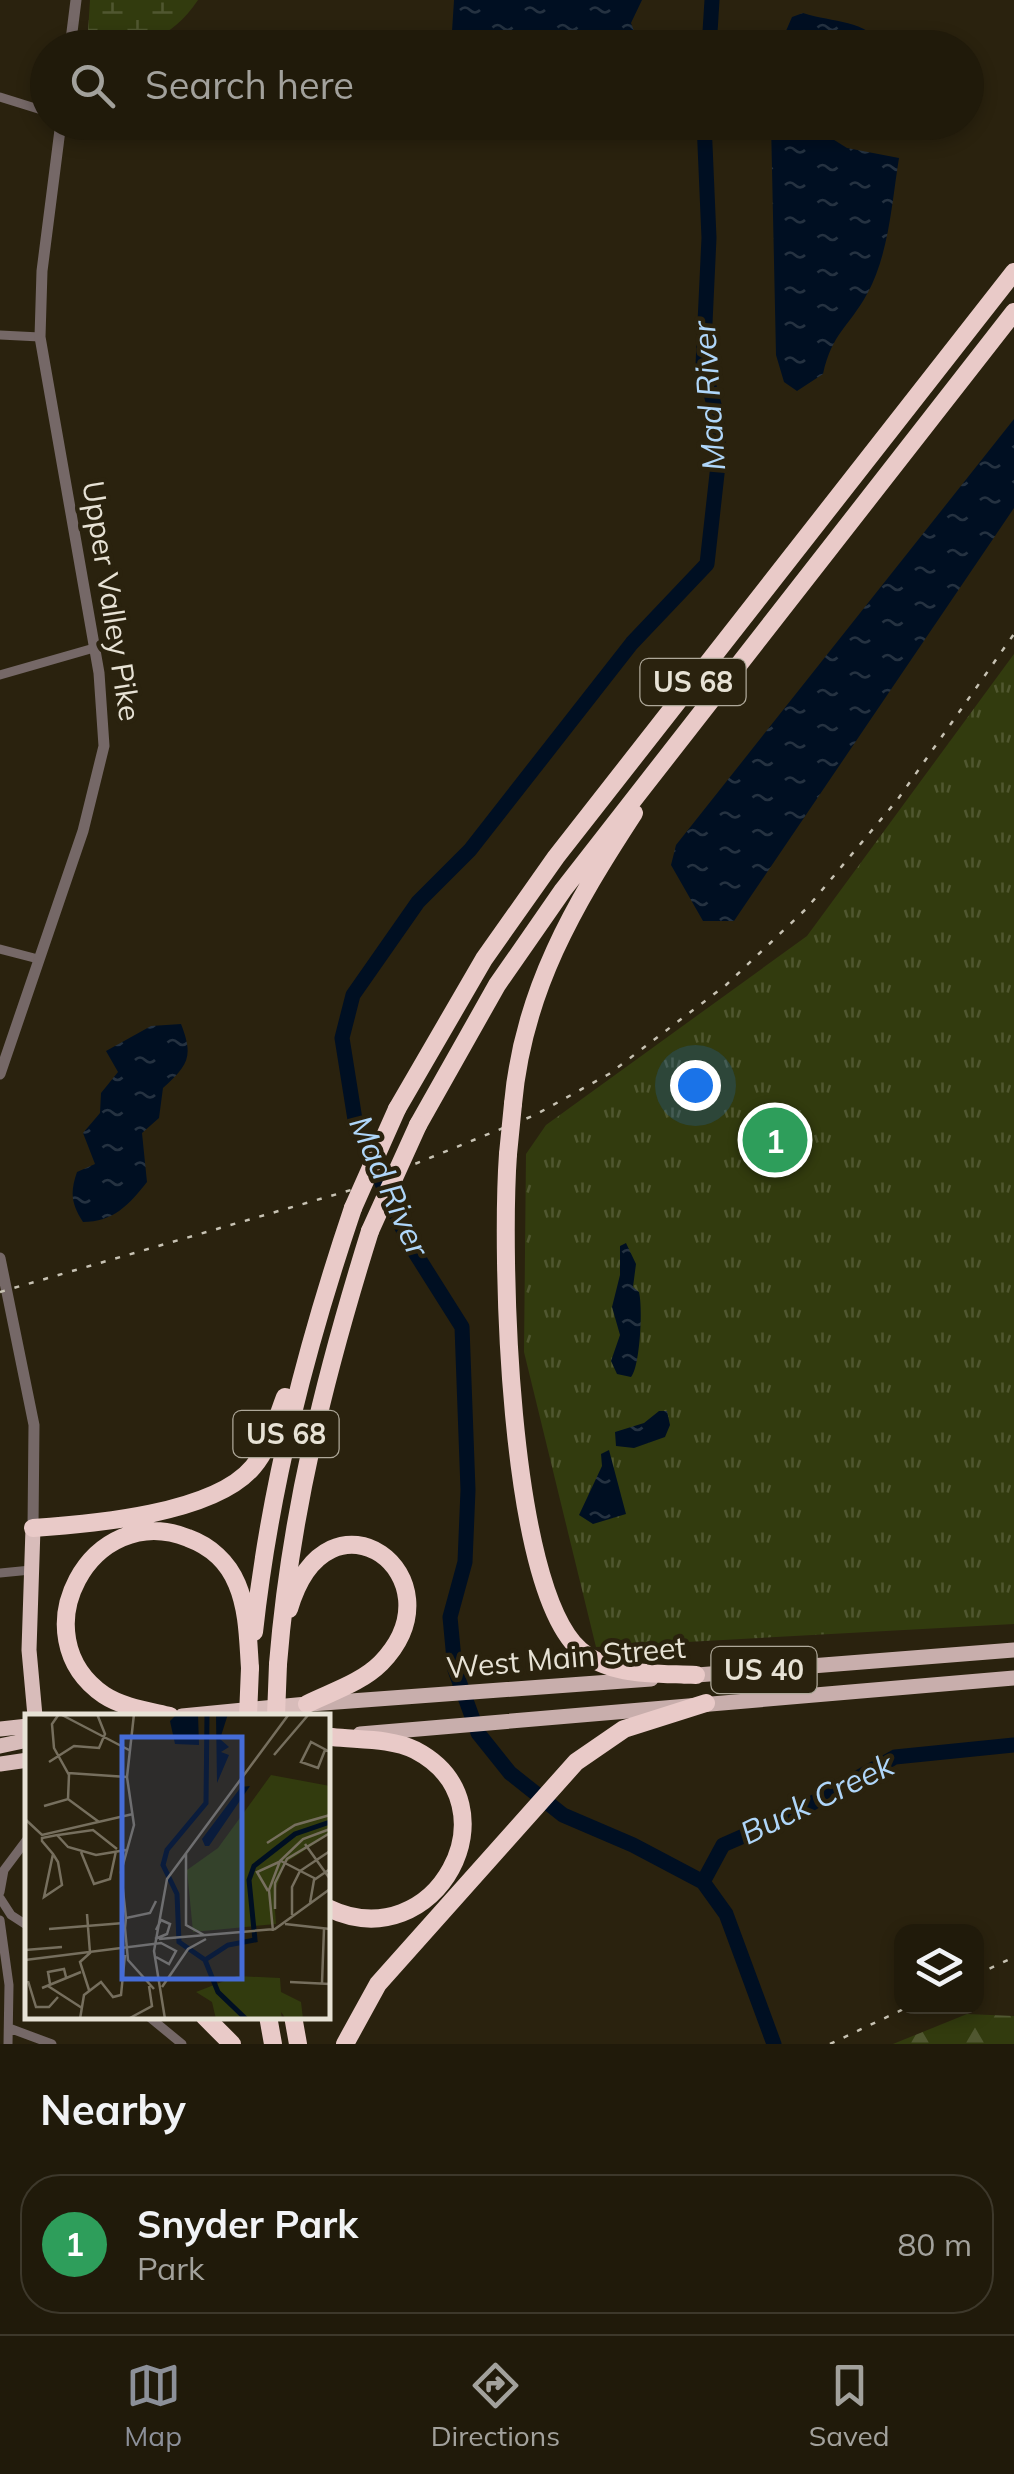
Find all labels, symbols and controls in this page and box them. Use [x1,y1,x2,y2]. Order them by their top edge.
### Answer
search box [30,30,984,140]
icon: search [65,58,120,113]
text: Search here [145,61,354,109]
water label: Mad River [683,319,733,472]
street label: Upper Valley Pike [74,478,150,724]
road number: US 68 [640,659,746,705]
your location [670,1060,721,1111]
pin: 1 [742,1102,808,1178]
water label: Mad River [341,1109,439,1263]
road number: US 68 [234,1411,338,1457]
street label: West Main Street [445,1628,687,1686]
road number: US 40 [712,1647,816,1693]
inset map [25,1714,330,2019]
water label: Buck Creek [733,1743,901,1852]
map controls [894,1924,984,2014]
button: layers [894,1924,984,2014]
text: Nearby [40,2083,186,2136]
text: Snyder Park [137,2200,358,2248]
text: 1 [65,2224,84,2264]
text: 80 m [897,2224,972,2264]
text: Park [137,2248,204,2288]
tab: Map [124,2358,182,2453]
tab: Directions [431,2358,560,2453]
tab: Saved [809,2358,890,2453]

